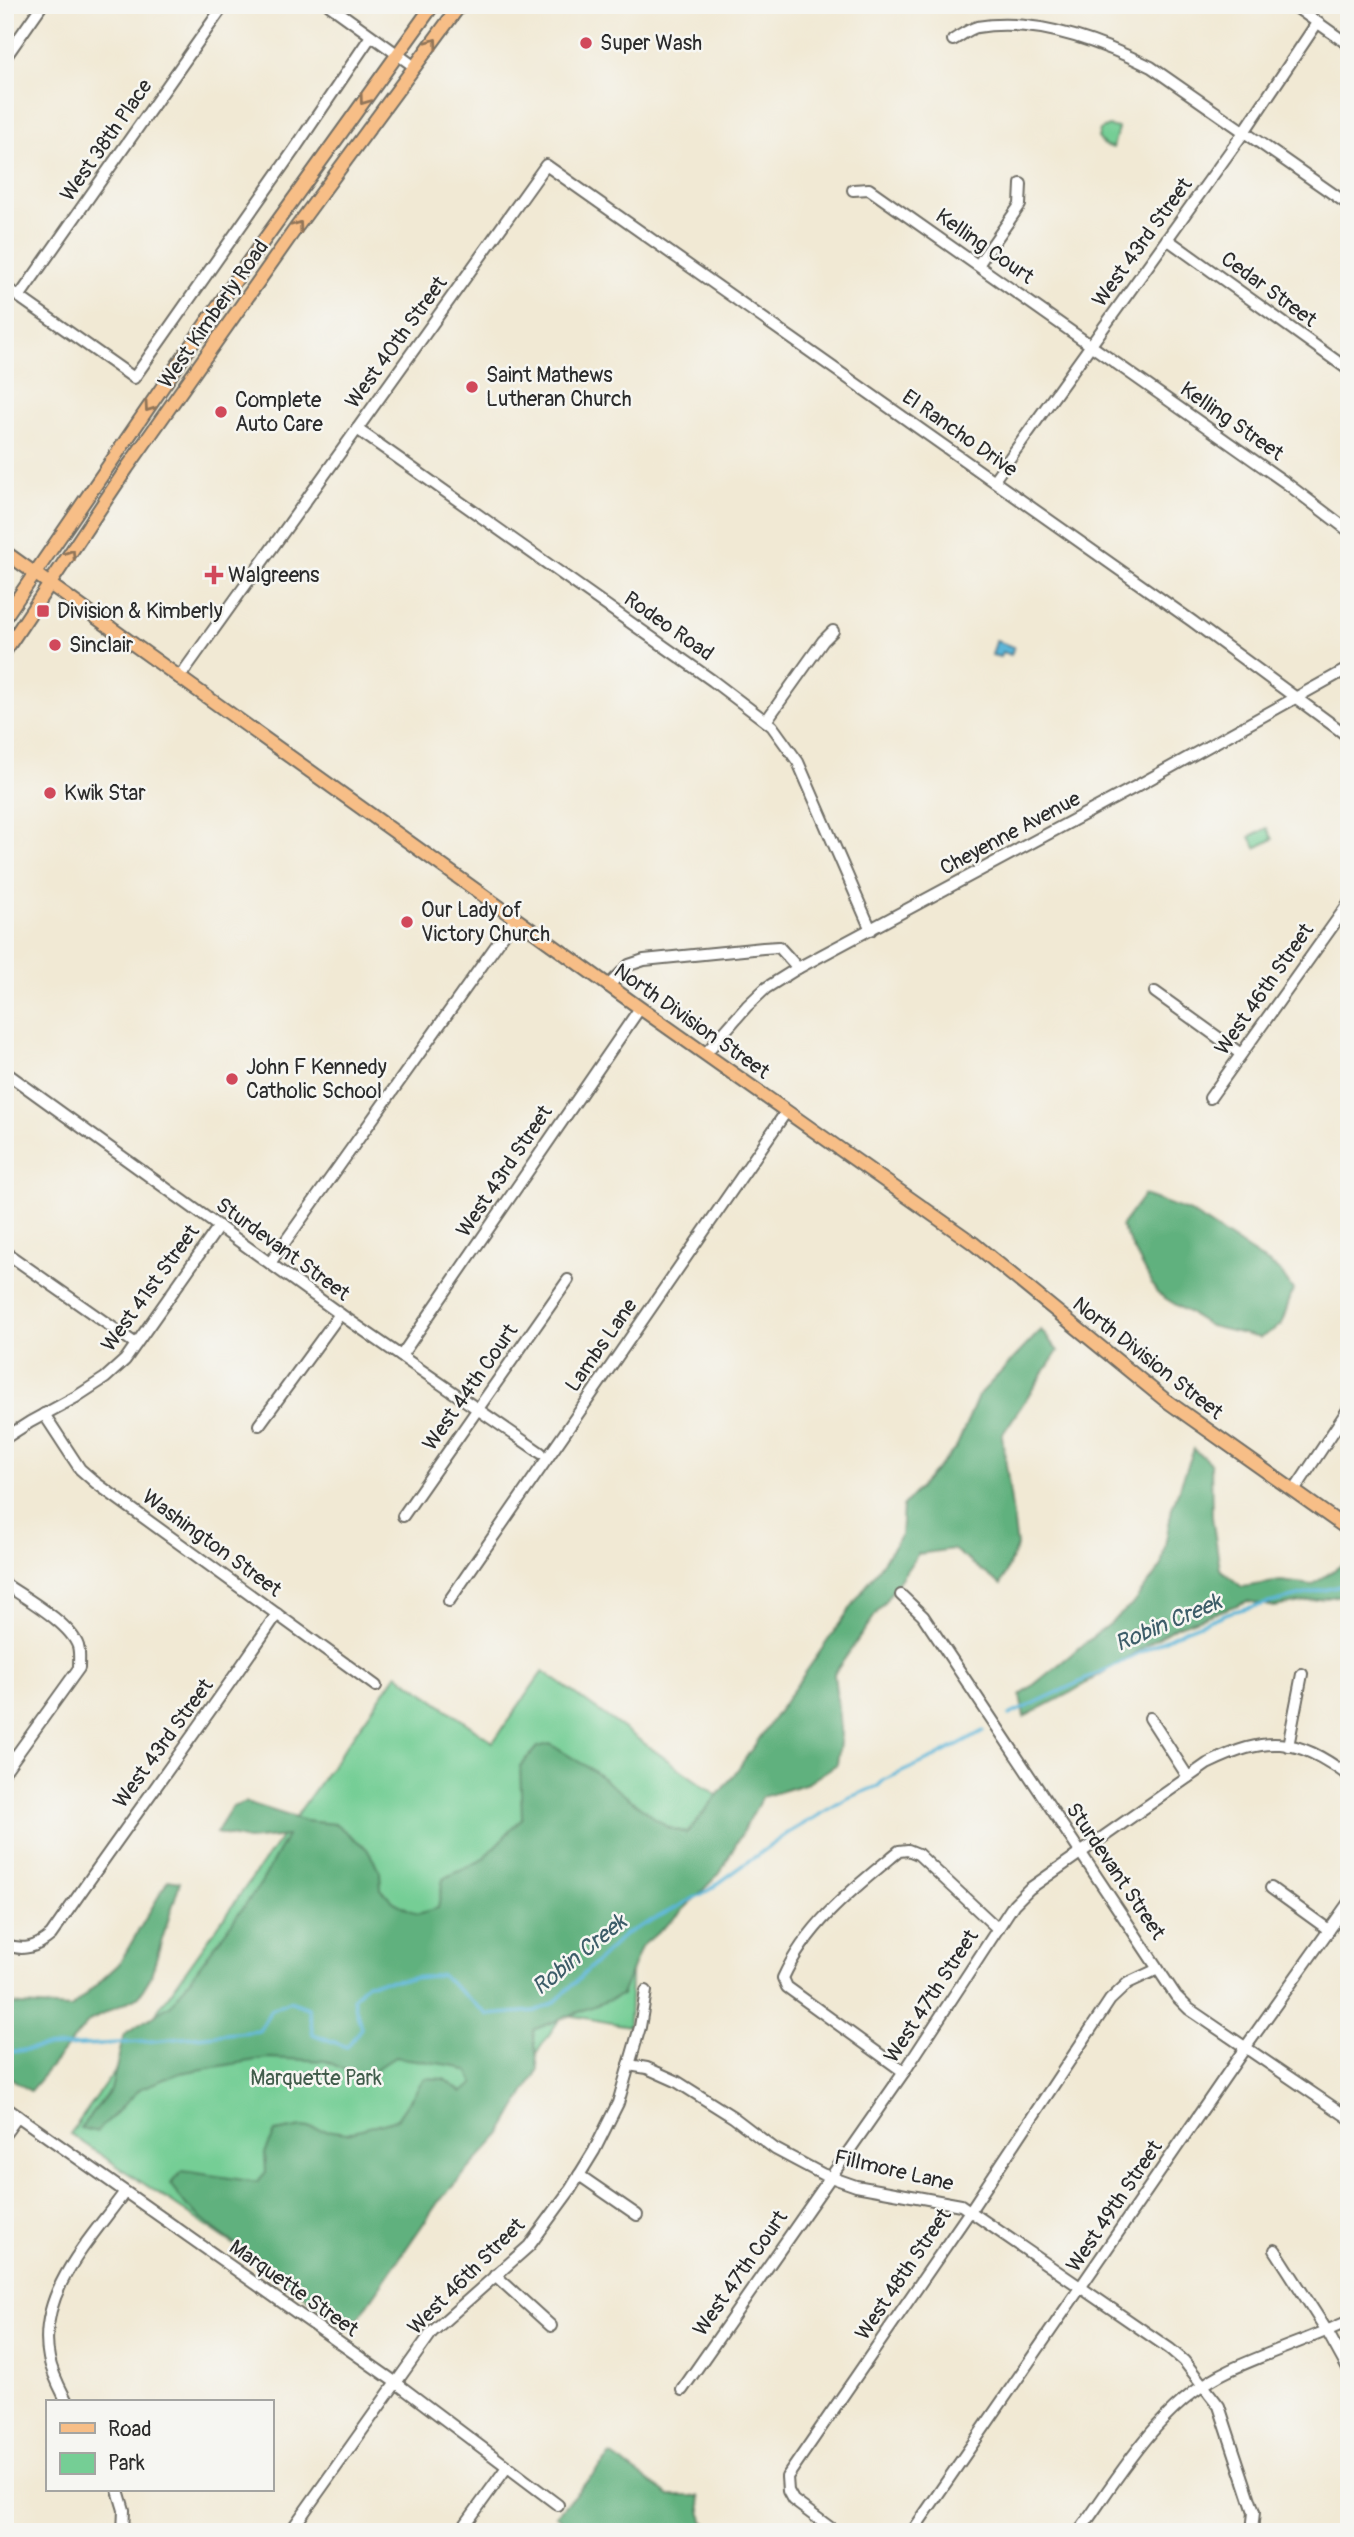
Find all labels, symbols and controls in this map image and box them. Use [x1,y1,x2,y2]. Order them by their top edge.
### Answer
place label: Super Wash [600,30,702,57]
marker: Super Wash [578,35,594,51]
one-way arrow [425,38,437,50]
street label: West 38th Place [54,73,159,207]
one-way arrow [360,93,373,105]
street label: West 43rd Street [1086,172,1199,312]
street label: Kelling Court [930,203,1040,291]
one-way arrow [290,221,302,234]
street label: West Kimberly Road [152,235,275,394]
street label: Cedar Street [1215,245,1323,334]
street label: West 40th Street [339,270,454,414]
place label: Saint Mathews Lutheran Church [486,362,632,413]
street label: Kelling Street [1175,376,1289,467]
marker: Saint Mathews Lutheran Church [464,379,480,395]
street label: El Rancho Drive [897,384,1023,484]
place label: Complete Auto Care [235,387,323,438]
one-way arrow [145,399,157,412]
marker: Complete Auto Care [213,404,229,420]
one-way arrow [63,549,76,562]
place label: Walgreens [228,562,320,589]
marker: Walgreens [206,567,222,583]
street label: Rodeo Road [619,586,719,667]
place label: Division & Kimberly [57,598,223,625]
marker: Division & Kimberly [35,603,51,619]
place label: Sinclair [69,632,134,659]
marker: Sinclair [47,637,63,653]
place label: Kwik Star [64,780,146,807]
marker: Kwik Star [42,785,58,801]
street label: Cheyenne Avenue [935,785,1086,882]
place label: Our Lady of Victory Church [421,897,550,948]
marker: Our Lady of Victory Church [399,914,415,930]
street label: West 46th Street [1209,918,1320,1060]
street label: North Division Street [609,958,775,1086]
place label: John F Kennedy Catholic School [246,1054,387,1105]
marker: John F Kennedy Catholic School [224,1071,240,1087]
street label: West 43rd Street [450,1100,559,1242]
street label: Sturdevant Street [210,1192,356,1307]
street label: West 41st Street [95,1219,206,1357]
street label: North Division Street [1067,1291,1229,1426]
street label: Lambs Lane [559,1293,644,1397]
street label: West 44th Court [417,1318,524,1456]
street label: Washington Street [137,1484,287,1603]
water label: Robin Creek [1110,1586,1228,1658]
street label: West 43rd Street [107,1673,220,1813]
street label: Sturdevant Street [1060,1798,1172,1945]
water label: Robin Creek [526,1906,634,2001]
street label: West 47th Street [878,1924,985,2068]
park label: Marquette Park [250,2065,382,2092]
street label: West 49th Street [1060,2135,1169,2277]
street label: Fillmore Lane [832,2144,957,2197]
street label: West 48th Street [849,2203,958,2345]
street label: West 47th Court [687,2205,794,2341]
street label: West 46th Street [402,2212,531,2341]
street label: Marquette Street [224,2234,364,2343]
legend [46,2400,273,2492]
text: Road [108,2416,152,2443]
text: Park [108,2450,145,2477]

